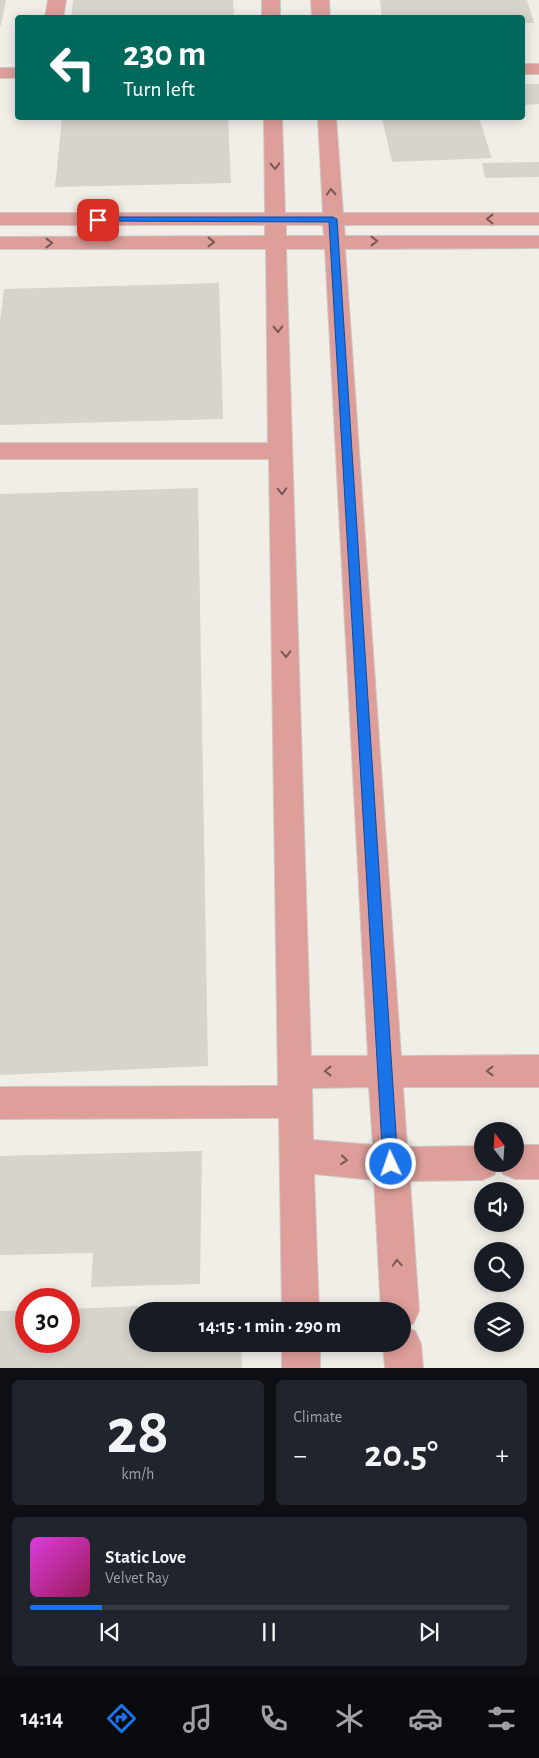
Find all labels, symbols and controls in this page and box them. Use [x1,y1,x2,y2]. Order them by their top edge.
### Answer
icon: left [40,35,105,100]
text: 230 m [123,37,206,72]
text: Turn left [123,78,195,100]
one-way arrow [269,162,280,170]
one-way arrow [326,188,337,196]
pin [77,199,119,241]
icon: arrive [84,206,112,234]
one-way arrow [486,214,494,224]
one-way arrow [370,236,378,246]
one-way arrow [208,237,215,247]
one-way arrow [45,238,53,248]
one-way arrow [273,325,283,333]
one-way arrow [277,488,287,495]
one-way arrow [280,650,291,658]
one-way arrow [324,1066,332,1076]
one-way arrow [486,1066,494,1076]
north arrow [474,1122,524,1172]
map controls [474,1122,524,1352]
position arrow [364,1137,416,1189]
one-way arrow [341,1154,349,1165]
button: sound [474,1182,524,1232]
button: search [474,1242,524,1292]
one-way arrow [391,1258,402,1266]
speed limit sign: 30 [15,1288,80,1353]
button: layers [474,1302,524,1352]
text: 14:15 · 1 min · 290 m [199,1317,341,1336]
text: 28 [106,1400,169,1465]
text: Climate [294,1409,342,1425]
text: 20.5° [364,1436,438,1474]
text: − [294,1442,307,1470]
text: + [496,1442,509,1470]
text: km/h [121,1466,154,1482]
text: Static Love [105,1548,186,1567]
text: Velvet Ray [105,1570,169,1586]
icon: previous [96,1618,124,1646]
icon: pause [255,1618,283,1646]
icon: next [415,1618,443,1646]
icon: directions [104,1701,139,1736]
icon: music [180,1701,215,1736]
icon: phone [256,1701,291,1736]
icon: climate [332,1701,367,1736]
icon: car [408,1701,443,1736]
icon: filters [484,1701,519,1736]
text: 14:14 [20,1707,63,1729]

